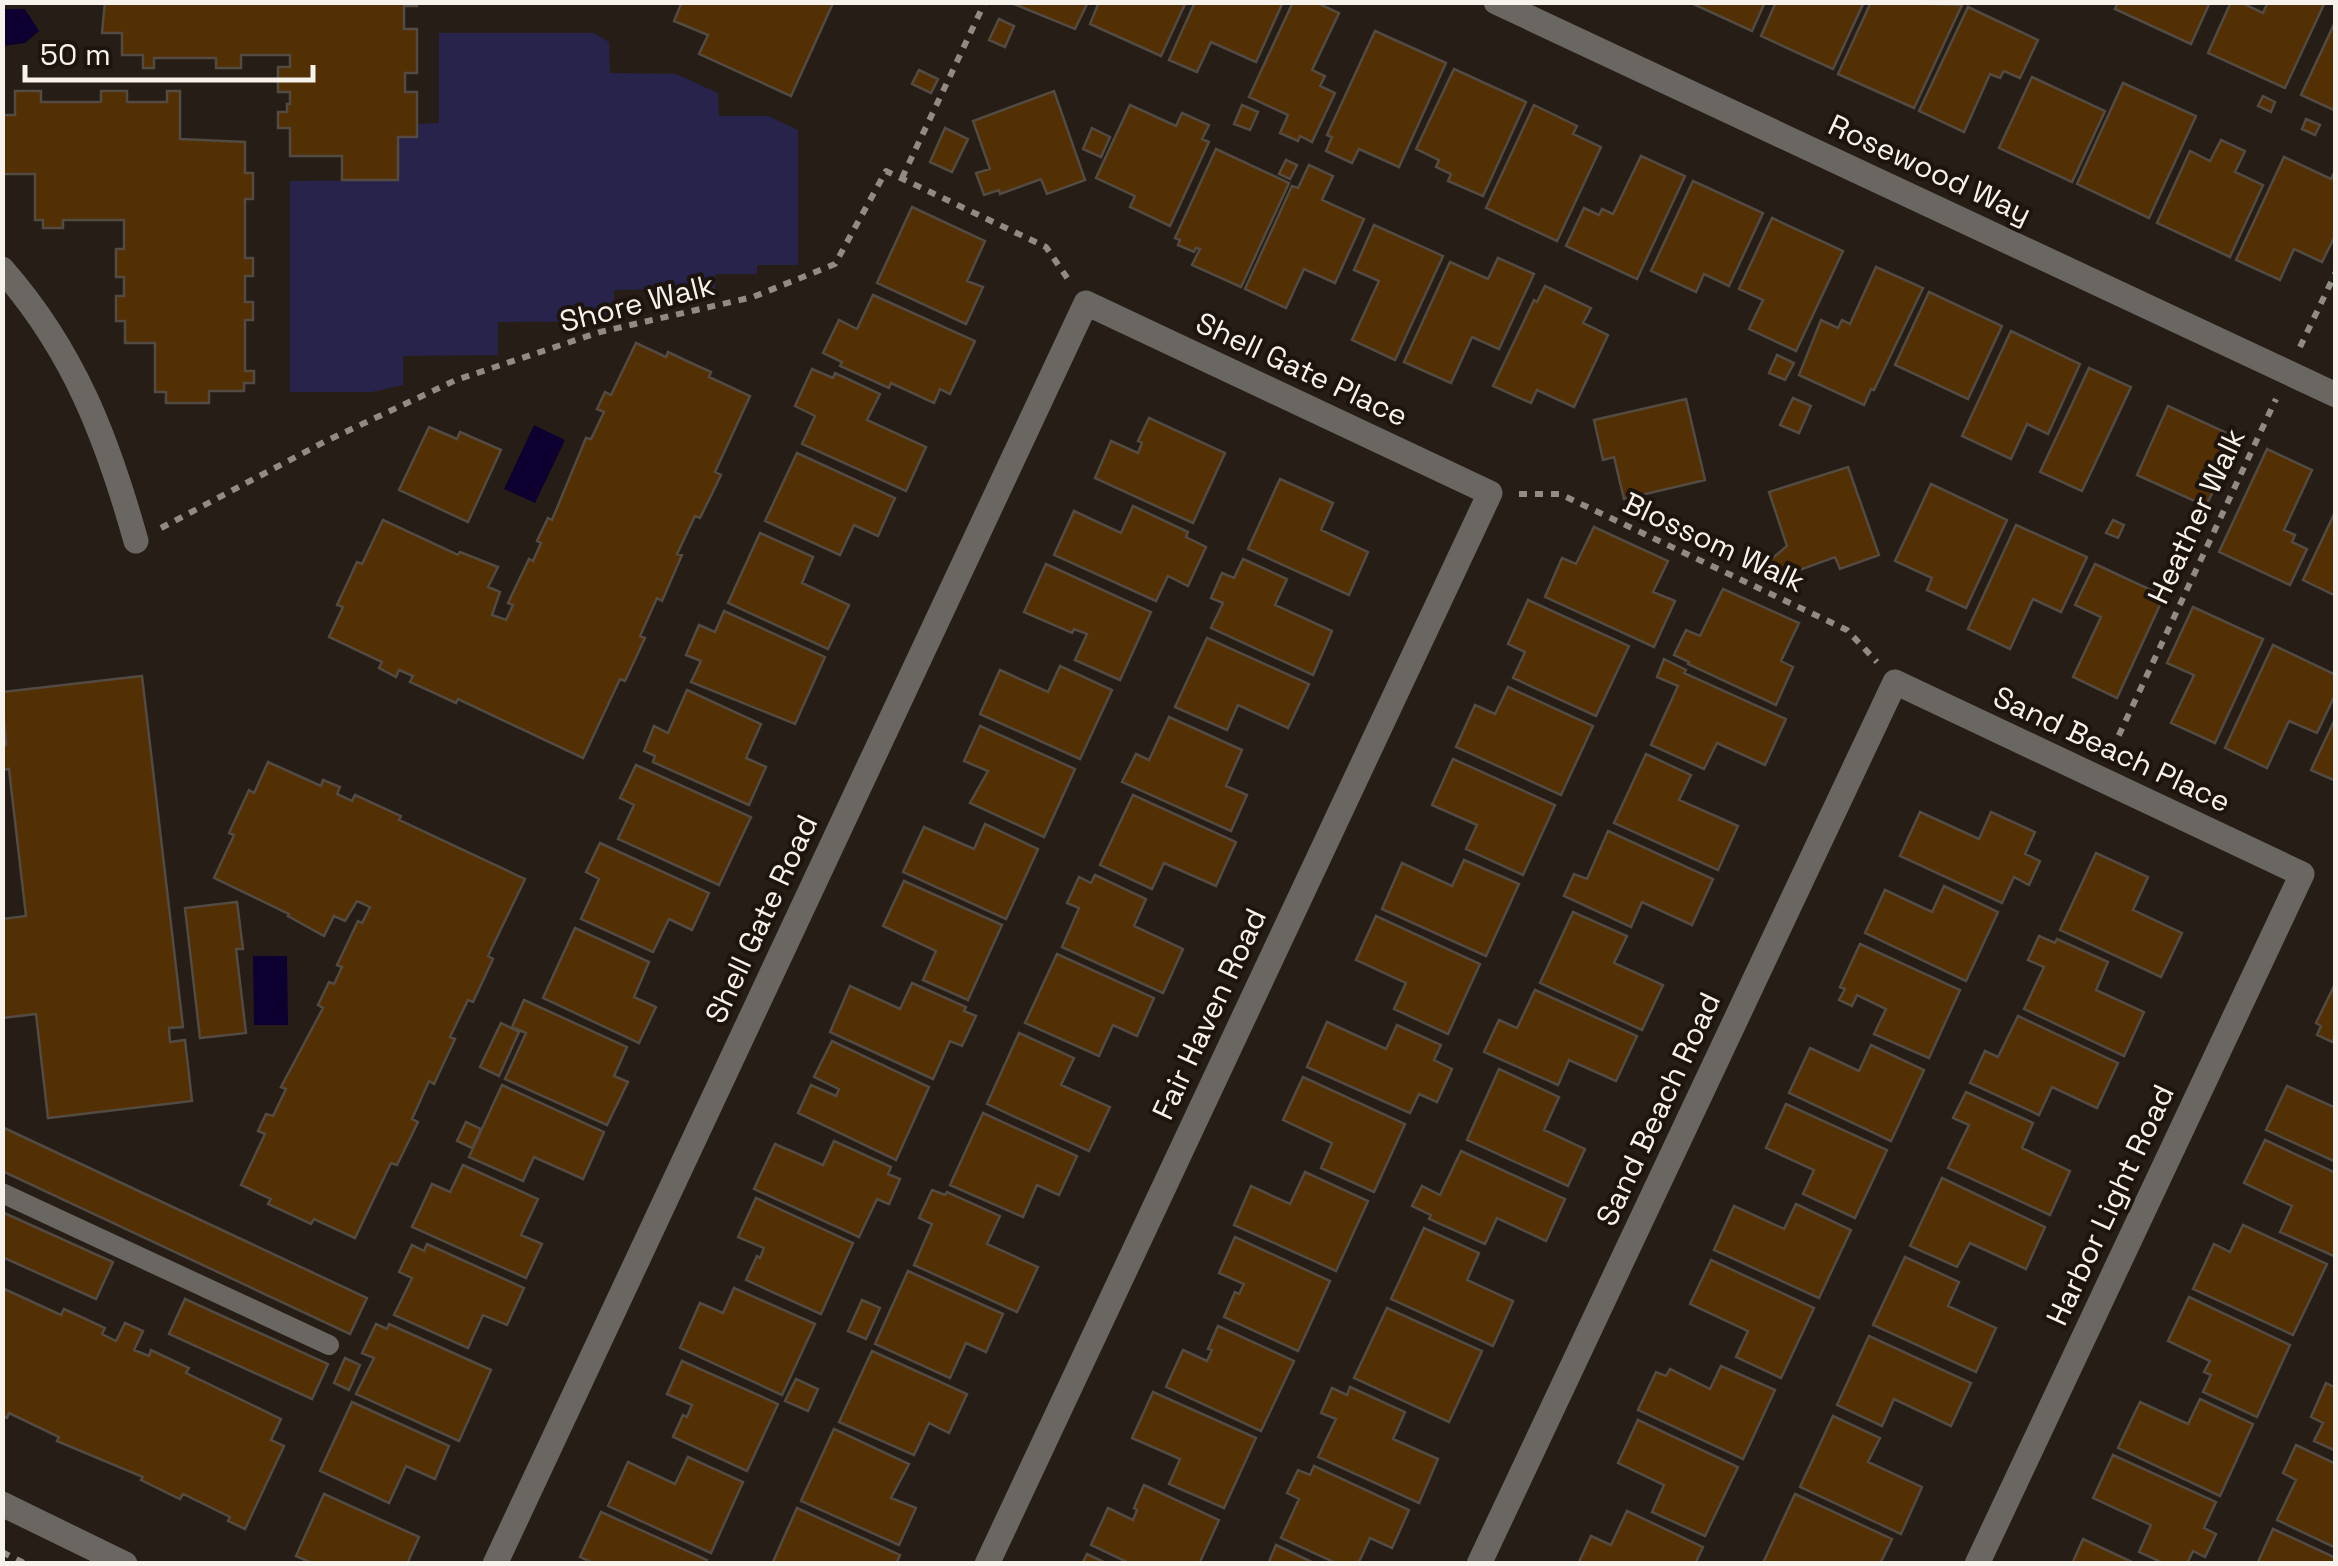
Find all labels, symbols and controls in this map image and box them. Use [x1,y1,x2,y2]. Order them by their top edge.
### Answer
scale bar [25,20,312,82]
text: 50 m [40,35,111,74]
street label: Rosewood Way [1822,105,2038,233]
street label: Shore Walk [556,265,718,341]
street label: Shell Gate Place [1190,303,1414,435]
street label: Heather Walk [2138,422,2254,610]
street label: Blossom Walk [1617,483,1811,601]
street label: Sand Beach Place [1987,677,2237,821]
street label: Shell Gate Road [696,809,826,1029]
street label: Fair Haven Road [1143,902,1275,1126]
street label: Sand Beach Road [1587,986,1729,1232]
street label: Harbor Light Road [2037,1078,2183,1332]

